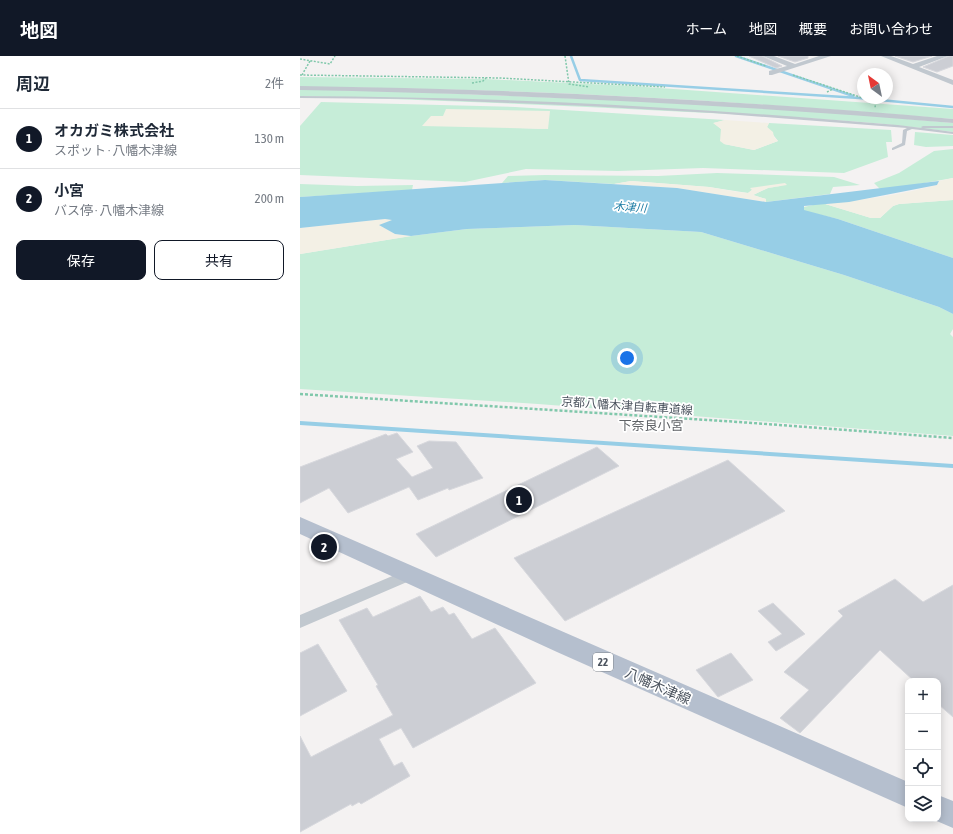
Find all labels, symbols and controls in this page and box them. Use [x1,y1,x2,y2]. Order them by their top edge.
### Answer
text: 地図 [20,19,58,41]
text: ホーム [685,21,727,37]
text: 地図 [749,21,777,37]
text: 概要 [799,21,827,37]
text: お問い合わせ [849,21,933,37]
north arrow [857,68,893,104]
text: 周辺 [16,74,50,94]
text: 2件 [265,76,284,91]
text: オカガミ株式会社 [54,122,174,139]
text: 1 [26,131,32,146]
text: 130 m [255,131,284,146]
text: スポット · 八幡木津線 [54,143,177,158]
text: 小宮 [54,182,84,199]
text: 2 [26,191,32,206]
text: 200 m [255,191,284,206]
water label: 木津川 [613,200,648,214]
text: バス停 · 八幡木津線 [54,203,164,218]
button: 保存 [16,240,146,280]
button: 共有 [154,240,284,280]
your location [617,348,637,368]
street label: 京都八幡木津自転車道線 [561,394,693,418]
district label: 下奈良小宮 [618,418,684,433]
pin: 1 [506,485,532,515]
pin: 2 [311,532,337,562]
road number: 22 [593,653,613,671]
street label: 八幡木津線 [623,664,693,708]
map controls [905,678,941,822]
button: + [905,678,941,714]
button: − [905,714,941,750]
button: locate [905,750,941,786]
button: layers [905,786,941,822]

